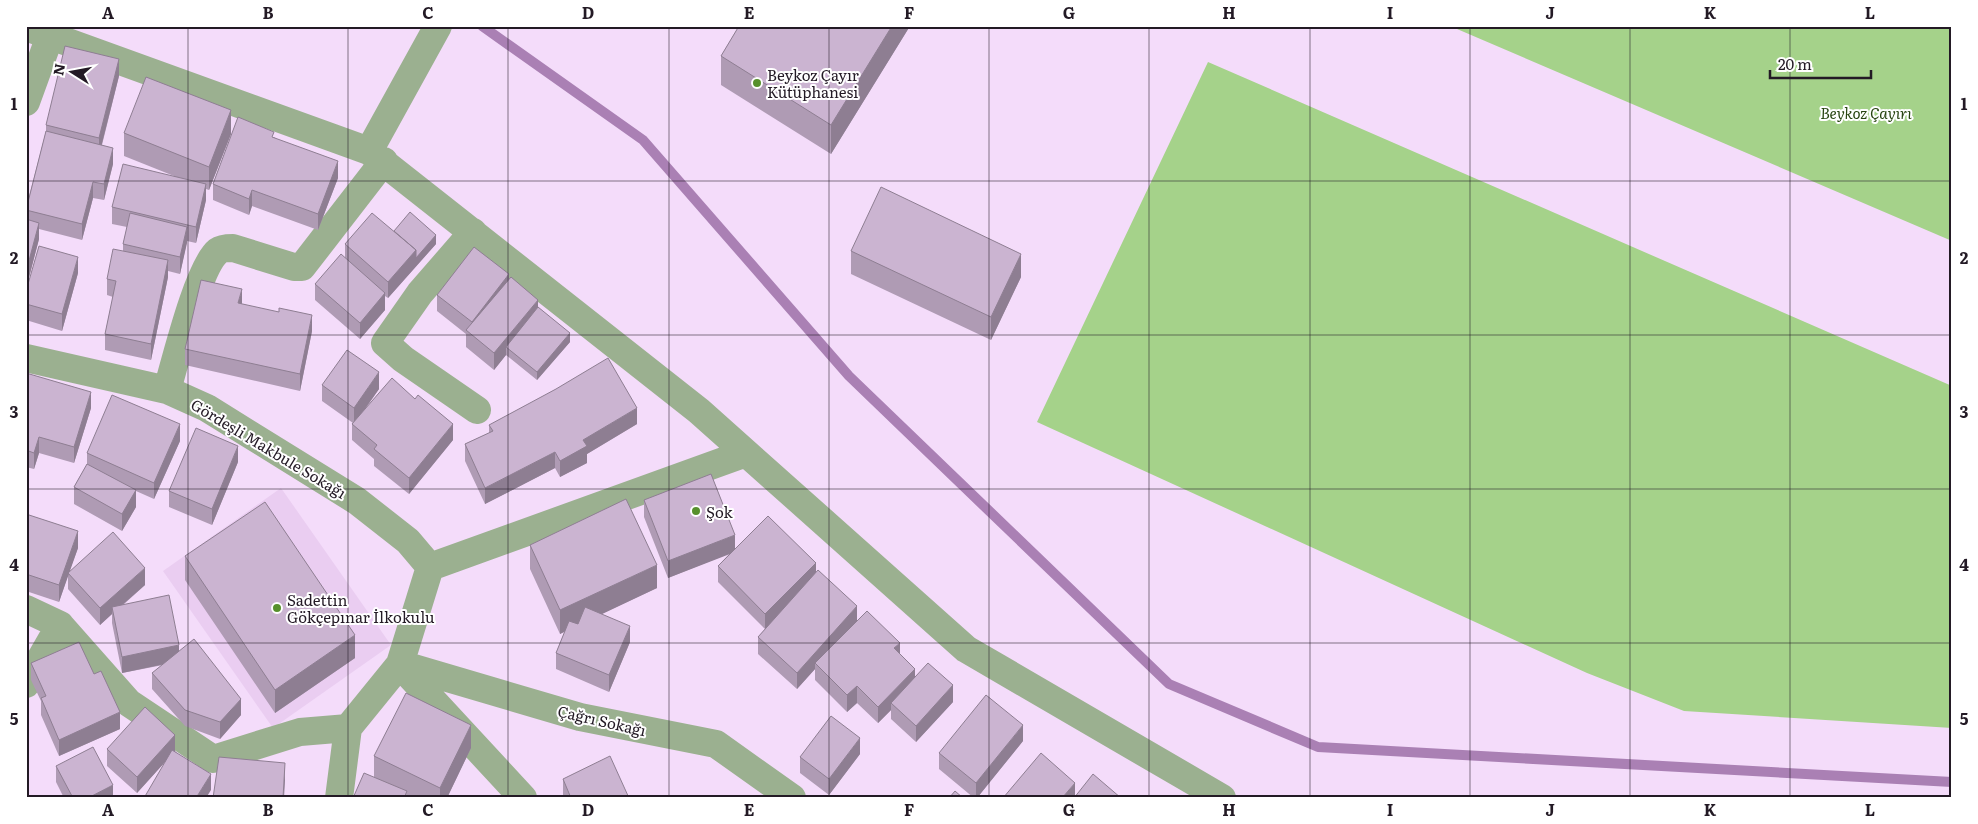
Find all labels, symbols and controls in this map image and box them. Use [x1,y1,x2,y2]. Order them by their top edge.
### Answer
text: A [102,0,114,24]
text: B [262,0,274,24]
text: C [422,0,434,24]
text: D [582,0,594,24]
text: E [744,0,755,24]
text: F [904,0,914,24]
text: G [1063,0,1075,24]
text: H [1222,0,1236,24]
text: I [1387,0,1393,24]
text: J [1545,0,1555,24]
text: K [1704,0,1717,24]
text: L [1865,0,1875,24]
north arrow [48,48,98,98]
scale bar [1770,48,1872,80]
text: 20 m [1778,52,1812,75]
text: N [47,61,69,77]
place label: Beykoz Çayır Kütüphanesi [767,63,859,103]
marker: Beykoz Çayır Kütüphanesi [751,77,763,89]
text: 1 [11,91,18,115]
text: 1 [1961,91,1968,115]
park label: Beykoz Çayırı [1820,101,1912,124]
text: 2 [10,245,19,269]
text: 2 [1960,245,1969,269]
street label: Gördeşli Makbule Sokağı [187,392,351,504]
text: 3 [10,399,19,423]
text: 3 [1960,399,1969,423]
place label: Şok [706,500,734,523]
marker: Şok [690,505,702,517]
text: 4 [9,552,19,576]
text: 4 [1959,552,1969,576]
place label: Sadettin Gökçepınar İlkokulu [287,588,435,628]
marker: Sadettin Gökçepınar İlkokulu [271,602,283,614]
street label: Çağrı Sokağı [556,699,648,741]
text: 5 [10,706,19,730]
text: 5 [1960,706,1969,730]
text: A [102,797,114,821]
text: B [262,797,274,821]
text: C [422,797,434,821]
text: D [582,797,594,821]
text: E [744,797,755,821]
text: F [904,797,914,821]
text: G [1063,797,1075,821]
text: H [1222,797,1236,821]
text: I [1387,797,1393,821]
text: J [1545,797,1555,821]
text: K [1704,797,1717,821]
text: L [1865,797,1875,821]

